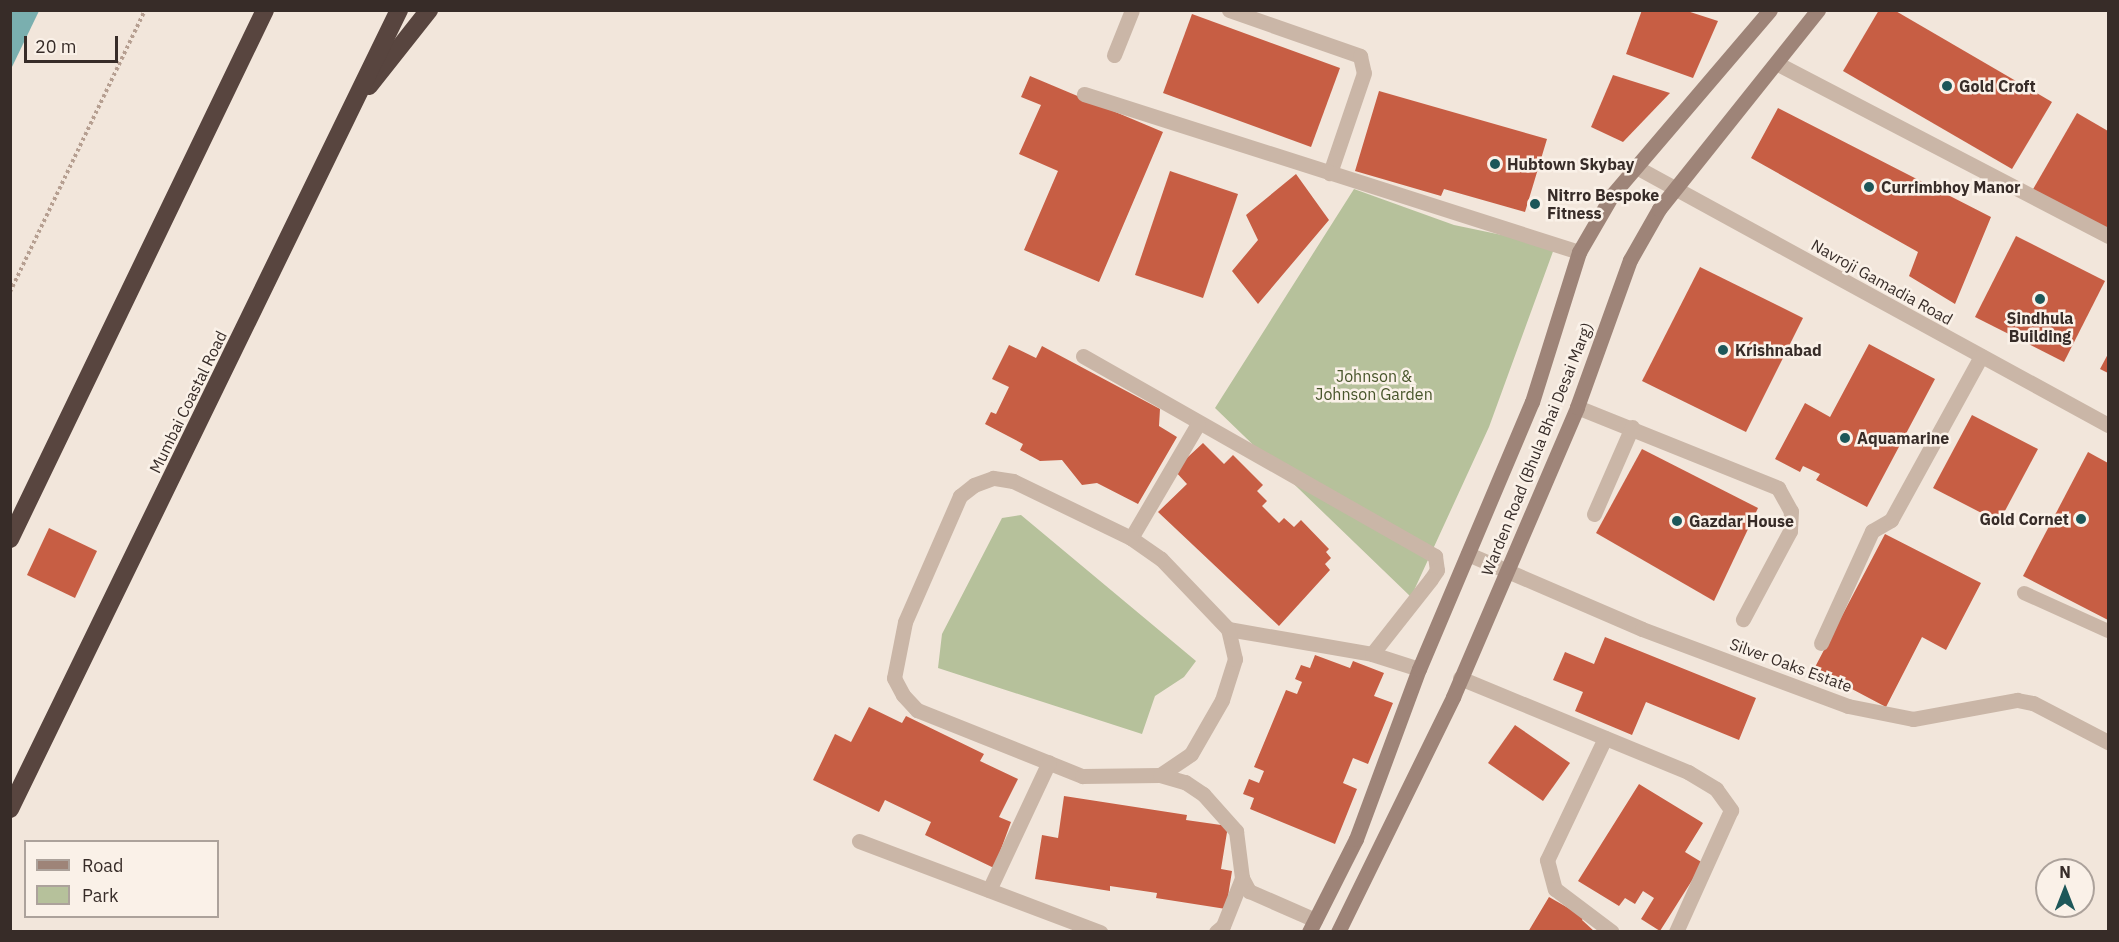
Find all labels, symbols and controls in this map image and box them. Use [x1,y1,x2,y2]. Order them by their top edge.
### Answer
scale bar [27,24,122,62]
text: 20 m [35,35,77,58]
place label: Gold Croft [1959,76,2036,96]
marker: Gold Croft [1940,79,1954,93]
place label: Hubtown Skybay [1507,154,1634,174]
marker: Hubtown Skybay [1488,157,1502,171]
place label: Currimbhoy Manor [1881,177,2020,197]
marker: Currimbhoy Manor [1862,180,1876,194]
place label: Nitrro Bespoke Fitness [1547,185,1659,223]
marker: Nitrro Bespoke Fitness [1528,197,1542,211]
street label: Navroji Gamadia Road [1808,235,1956,329]
marker: Sindhula Building [2033,292,2047,306]
place label: Sindhula Building [2007,308,2073,346]
street label: Warden Road (Bhula Bhai Desai Marg) [1477,320,1597,578]
street label: Mumbai Coastal Road [145,328,231,476]
place label: Krishnabad [1735,340,1822,360]
marker: Krishnabad [1716,343,1730,357]
park label: Johnson & Johnson Garden [1315,366,1433,404]
place label: Aquamarine [1857,428,1949,448]
marker: Aquamarine [1838,431,1852,445]
place label: Gold Cornet [1980,509,2069,529]
place label: Gazdar House [1689,511,1794,531]
marker: Gold Cornet [2074,512,2088,526]
marker: Gazdar House [1670,514,1684,528]
street label: Silver Oaks Estate [1727,634,1855,696]
legend [24,840,219,918]
text: Road [82,854,123,877]
north arrow [2035,858,2095,918]
text: N [2059,862,2071,882]
text: Park [82,884,118,907]

